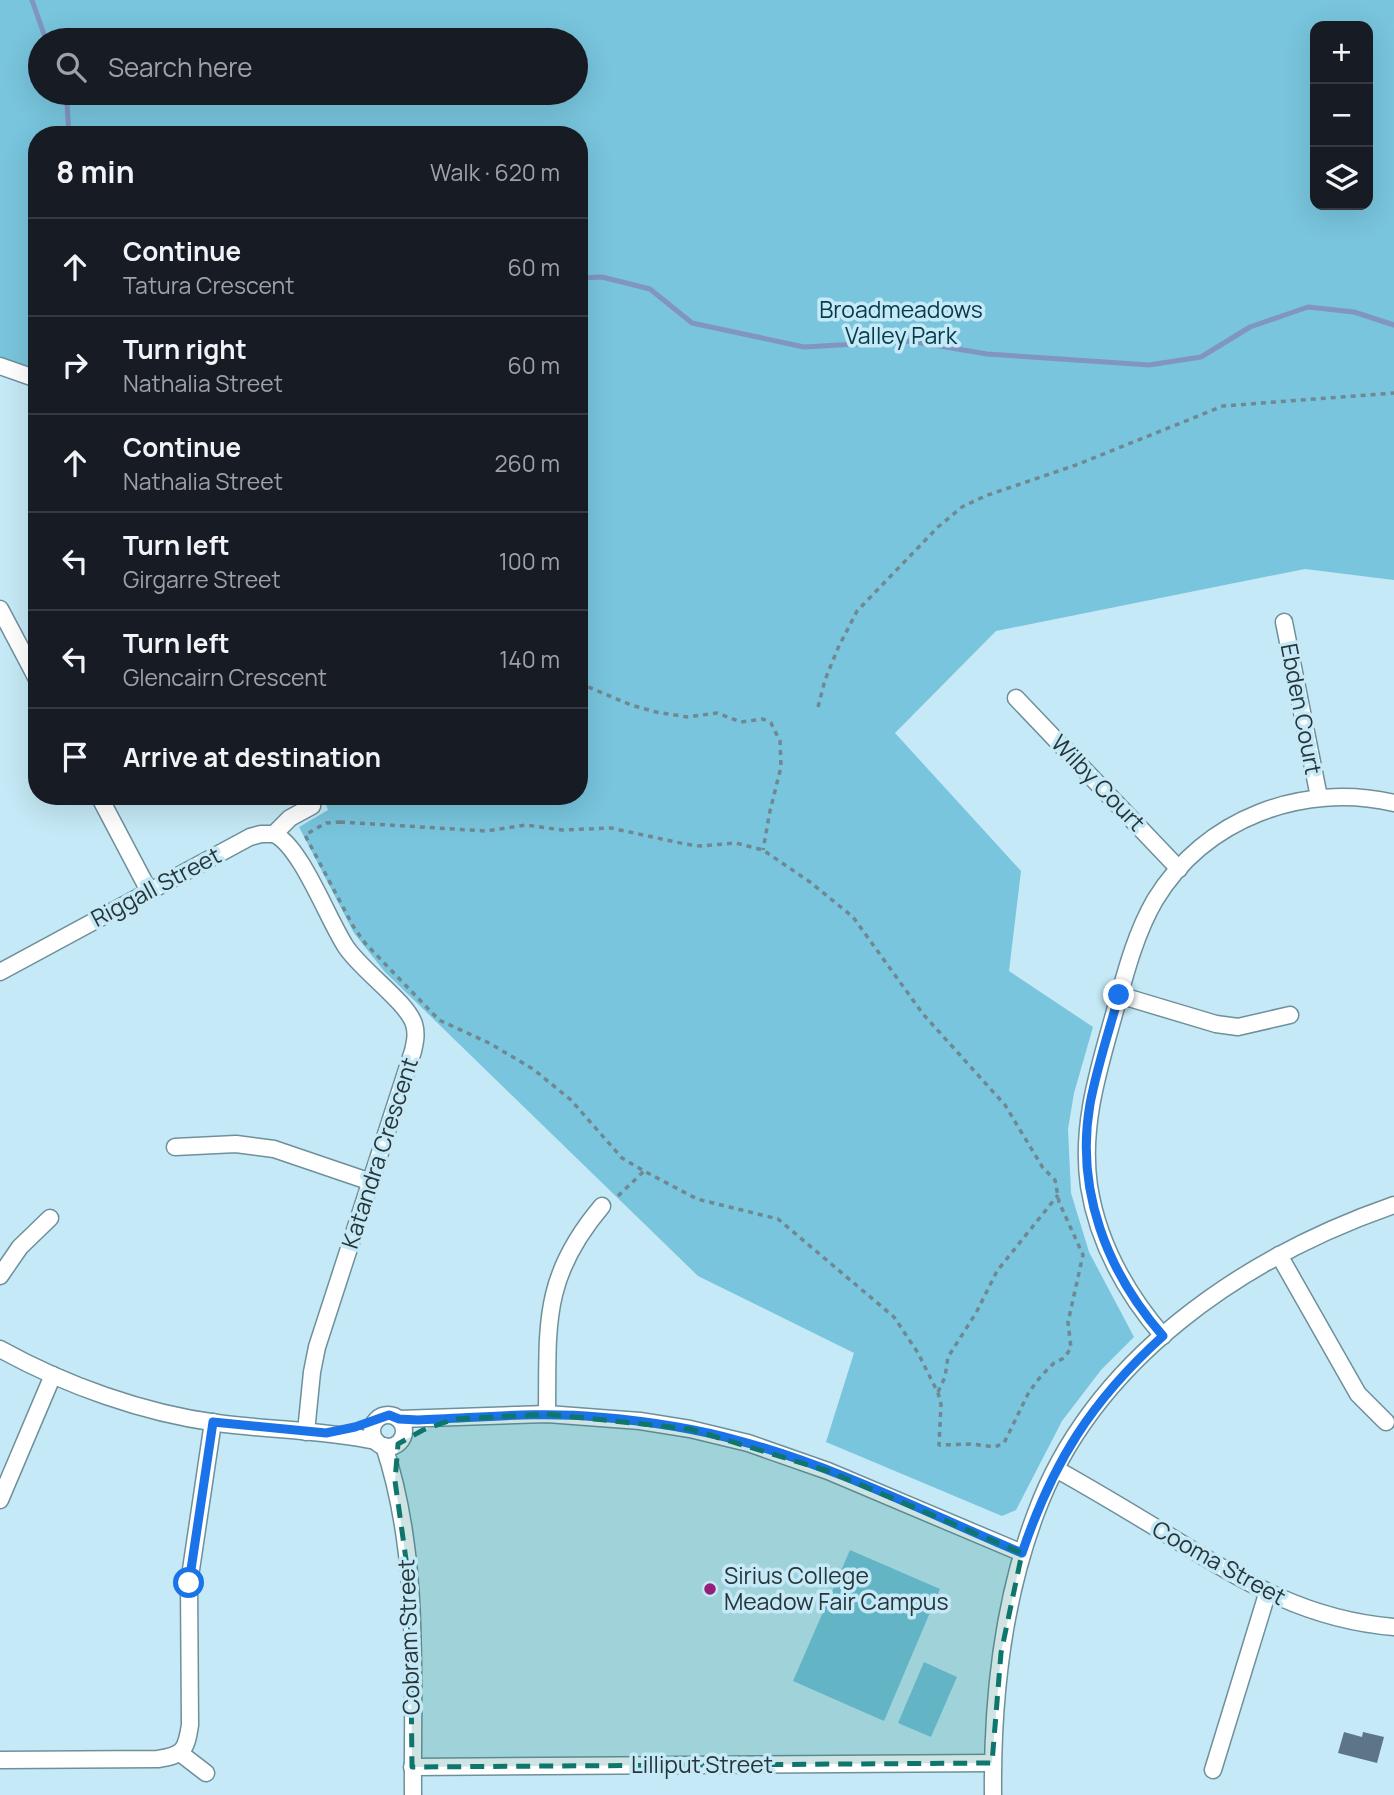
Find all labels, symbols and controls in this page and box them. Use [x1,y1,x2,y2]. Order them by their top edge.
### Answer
map controls [1310,21,1373,210]
button: + [1310,21,1373,84]
search box [28,28,588,105]
icon: search [52,48,90,86]
text: Search here [108,49,253,85]
button: − [1310,84,1373,147]
button: layers [1310,147,1373,210]
text: 8 min [56,151,135,192]
text: Walk · 620 m [430,156,560,188]
text: Continue [123,233,241,269]
icon: ahead [56,248,94,286]
text: 60 m [508,251,560,283]
text: Tatura Crescent [123,269,294,301]
park label: Broadmeadows Valley Park [819,293,983,351]
text: Turn right [123,331,247,367]
icon: right [56,346,94,384]
text: 60 m [508,349,560,381]
text: Nathalia Street [123,367,283,399]
text: Continue [123,429,241,465]
icon: ahead [56,444,94,482]
text: 260 m [494,447,560,479]
text: Nathalia Street [123,465,283,497]
text: Turn left [123,527,230,563]
icon: left [56,542,94,580]
text: 100 m [499,545,560,577]
text: Girgarre Street [123,563,281,595]
text: Turn left [123,625,230,661]
icon: left [56,640,94,678]
street label: Ebden Court [1274,641,1330,777]
text: 140 m [499,643,560,675]
text: Glencairn Crescent [123,661,327,693]
street label: Wilby Court [1045,727,1153,838]
icon: arrive [56,738,94,776]
text: Arrive at destination [123,739,381,775]
street label: Riggall Street [85,838,226,934]
route end [1103,979,1134,1010]
street label: Katandra Crescent [333,1053,425,1252]
street label: Cooma Street [1147,1512,1292,1612]
street label: Cobram Street [389,1559,427,1716]
place label: Sirius College Meadow Fair Campus [724,1559,949,1617]
route start [173,1567,204,1598]
marker: Sirius College Meadow Fair Campus [702,1581,718,1597]
street label: Lilliput Street [631,1748,773,1780]

